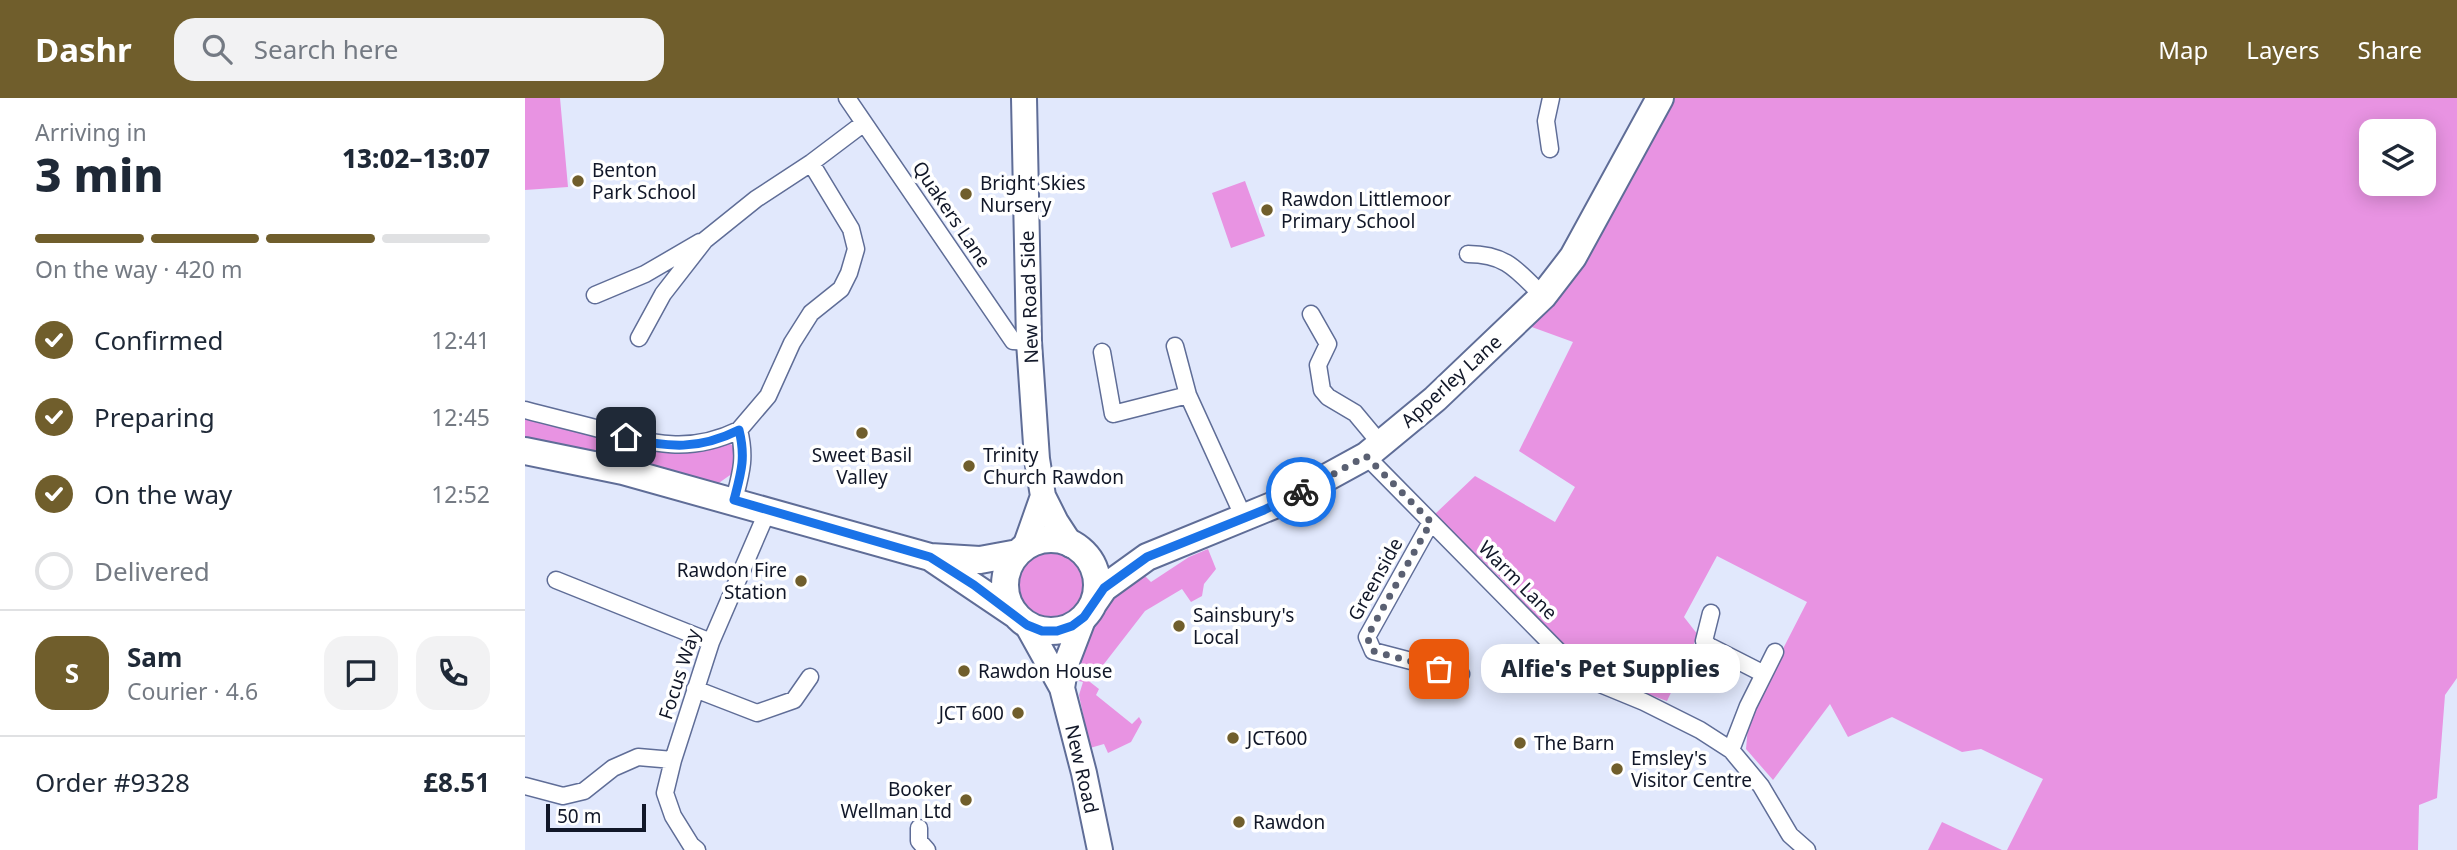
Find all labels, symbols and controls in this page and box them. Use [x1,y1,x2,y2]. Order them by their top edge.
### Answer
search box [174,18,664,81]
text: Dashr [35,27,132,72]
icon: search [198,30,236,68]
text: Search here [254,31,398,67]
text: Map [2158,33,2208,66]
text: Layers [2246,33,2320,66]
text: Share [2358,33,2422,66]
text: Arriving in [35,116,147,148]
map controls [2359,119,2436,196]
button: layers [2359,119,2436,196]
text: 13:02–13:07 [342,140,490,176]
text: 3 min [35,143,164,205]
street label: Quakers Lane [907,156,997,272]
place label: Benton Park School [592,157,696,205]
place label: Bright Skies Nursery [980,170,1086,218]
marker: Benton Park School [570,173,586,189]
marker: Bright Skies Nursery [958,186,974,202]
place label: Rawdon Littlemoor Primary School [1281,186,1451,234]
marker: Rawdon Littlemoor Primary School [1259,202,1275,218]
street label: New Road Side [1014,230,1044,364]
text: On the way · 420 m [35,253,242,285]
icon: check [35,321,73,359]
text: Confirmed [94,322,224,358]
text: 12:41 [431,324,490,356]
street label: Apperley Lane [1395,329,1507,433]
icon: check [35,398,73,436]
text: Preparing [94,399,215,435]
text: 12:45 [431,401,490,433]
pin [596,407,656,467]
icon: home [607,418,645,456]
marker: Sweet Basil Valley [854,425,870,441]
place label: Sweet Basil Valley [812,442,912,490]
place label: Trinity Church Rawdon [983,442,1124,490]
courier [1266,457,1336,527]
marker: Trinity Church Rawdon [961,458,977,474]
icon: bike [1282,473,1320,511]
icon: check [35,475,73,513]
text: On the way [94,476,232,512]
text: 12:52 [431,478,490,510]
street label: Greenside [1342,533,1408,625]
street label: Warm Lane [1473,535,1563,625]
text: Delivered [94,553,210,589]
place label: Rawdon Fire Station [677,557,787,605]
marker: Rawdon Fire Station [793,573,809,589]
place label: Sainsbury's Local [1193,602,1294,650]
marker: Sainsbury's Local [1171,618,1187,634]
street label: Focus Way [652,625,706,723]
button: chat [324,636,398,710]
button: phone [416,636,490,710]
text: Sam [127,639,182,675]
pin [1409,639,1469,699]
callout: Alfie's Pet Supplies [1481,644,1740,694]
icon: bag [1420,650,1458,688]
text: Alfie's Pet Supplies [1501,652,1720,684]
text: S [65,655,79,691]
place label: Rawdon House [978,658,1112,684]
marker: Rawdon House [956,663,972,679]
text: Courier · 4.6 [127,675,258,707]
place label: JCT 600 [937,700,1004,726]
marker: JCT 600 [1010,705,1026,721]
street label: New Road [1059,722,1105,816]
place label: JCT600 [1245,725,1307,751]
marker: JCT600 [1225,730,1241,746]
place label: The Barn [1534,730,1615,756]
marker: The Barn [1512,735,1528,751]
place label: Emsley's Visitor Centre [1631,745,1752,793]
marker: Emsley's Visitor Centre [1609,761,1625,777]
text: Order #9328 [35,764,190,800]
text: £8.51 [423,764,490,800]
place label: Booker Wellman Ltd [841,776,952,824]
marker: Booker Wellman Ltd [958,792,974,808]
scale bar [546,801,646,833]
text: 50 m [557,803,601,829]
place label: Rawdon [1253,809,1325,835]
marker: Rawdon [1231,814,1247,830]

